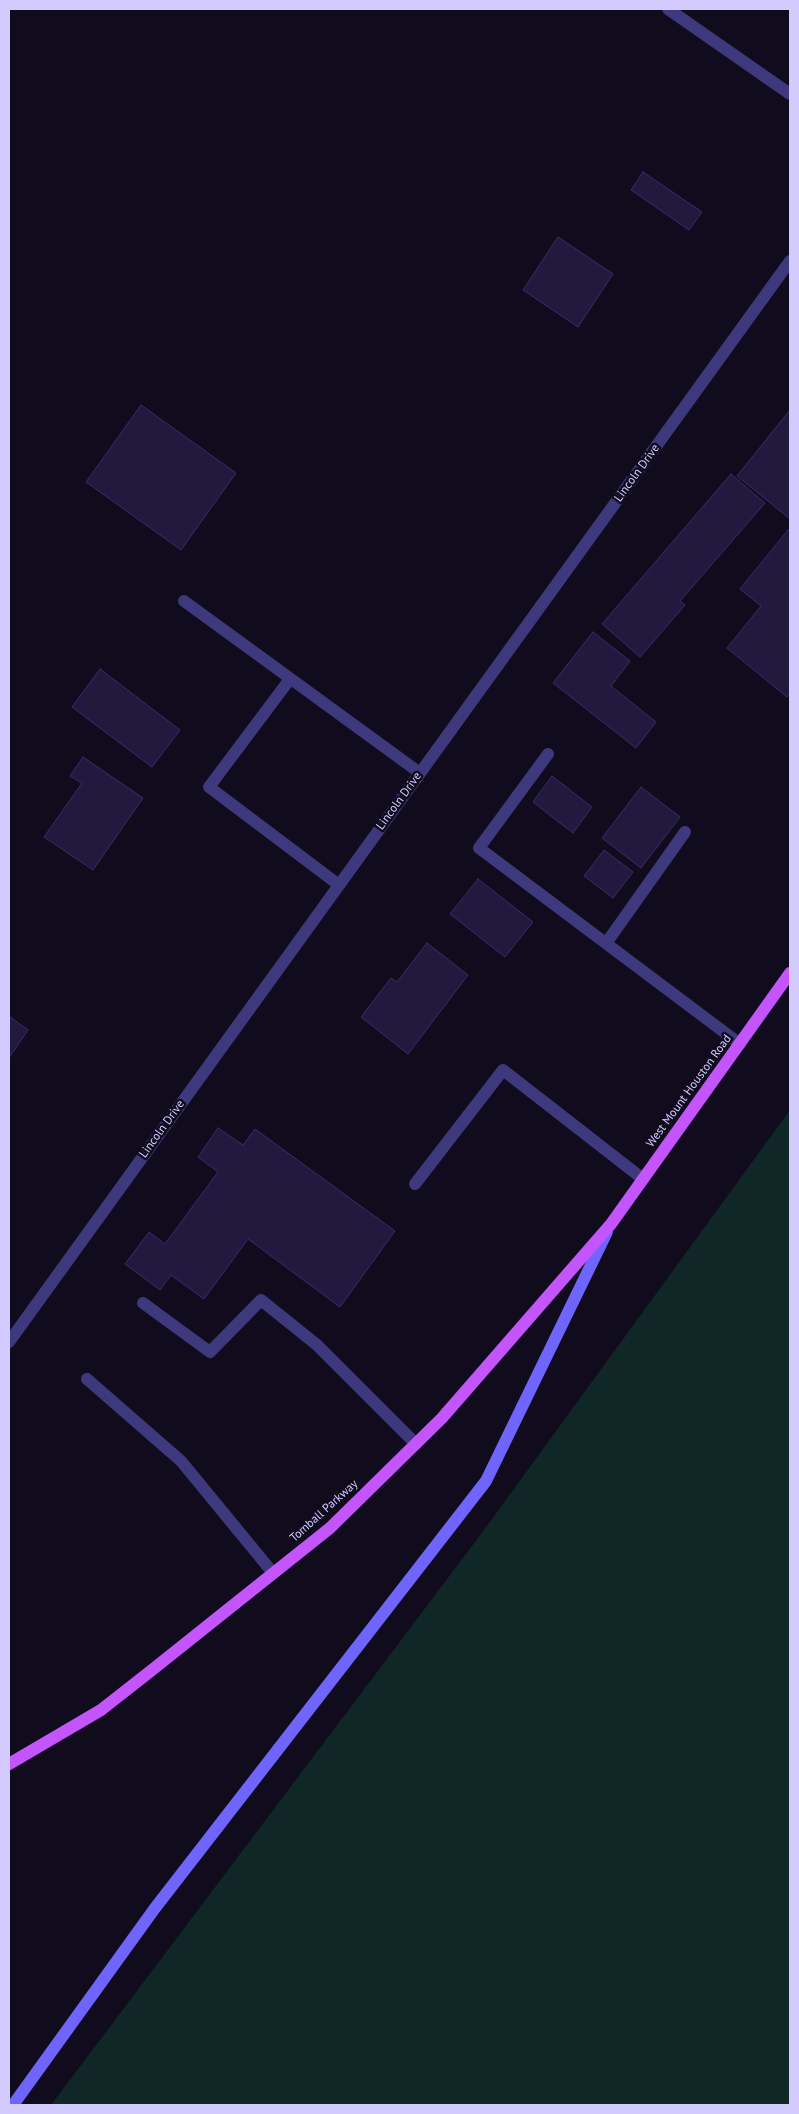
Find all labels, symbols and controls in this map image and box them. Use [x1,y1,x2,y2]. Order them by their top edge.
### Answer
street label: Lincoln Drive [611,441,663,505]
street label: Lincoln Drive [373,769,425,833]
street label: West Mount Houston Road [643,1032,735,1150]
street label: Lincoln Drive [136,1097,188,1161]
street label: Tomball Parkway [287,1477,361,1545]

